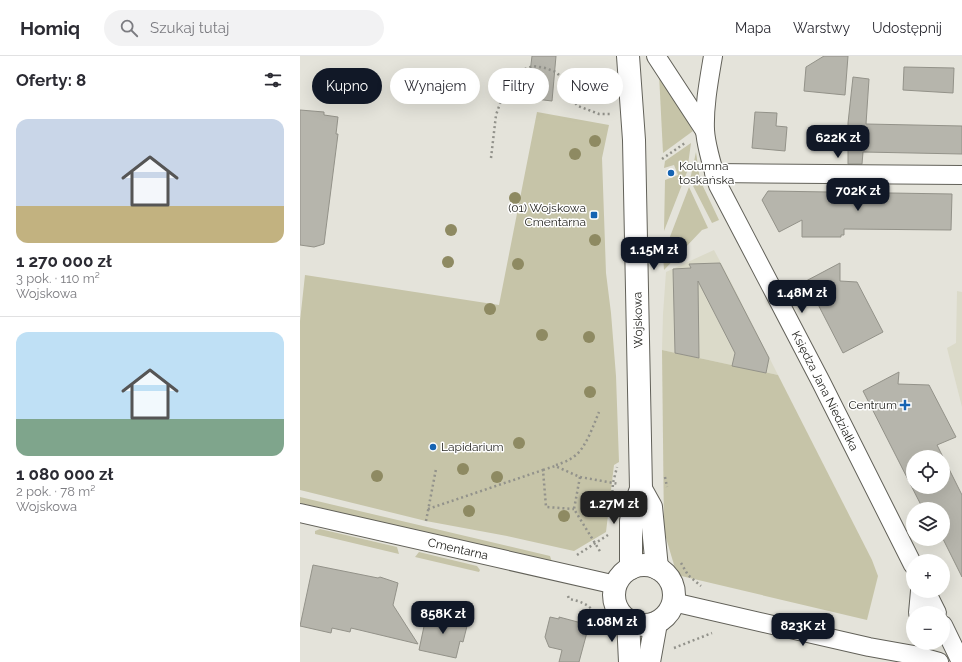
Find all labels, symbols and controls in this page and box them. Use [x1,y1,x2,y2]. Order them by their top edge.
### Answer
search box [104,10,384,46]
text: Homiq [20,17,80,39]
icon: search [118,17,140,39]
text: Szukaj tutaj [150,19,229,37]
text: Mapa [735,20,771,36]
text: Warstwy [793,20,850,36]
text: Udostępnij [872,20,942,36]
chip: Kupno [312,68,382,104]
chip: Wynajem [390,68,480,104]
chip: Filtry [488,68,549,104]
chip: Nowe [557,68,623,104]
icon: filters [262,69,284,91]
text: Oferty: 8 [16,70,86,90]
pin: 622K zł [801,125,875,159]
text: 622K zł [815,130,861,145]
icon: home [114,145,186,217]
place label: Kolumna toskańska [679,159,734,187]
marker: Kolumna toskańska [666,168,676,178]
pin: 702K zł [821,178,895,212]
text: 702K zł [835,183,881,198]
place label: (01) Wojskowa Cmentarna [508,201,586,229]
marker: (01) Wojskowa Cmentarna [589,210,599,220]
pin: 1.15M zł [613,237,695,271]
text: 1.15M zł [630,242,678,257]
text: 1 270 000 zł [16,251,112,271]
text: 3 pok. · 110 m² [16,271,100,286]
pin: 1.48M zł [761,280,843,314]
text: 1.48M zł [777,285,827,300]
text: Wojskowa [16,286,77,301]
street label: Wojskowa [631,292,645,348]
street label: Księdza Jana Niedziałka [789,329,861,453]
icon: home [114,358,186,430]
place label: Centrum [848,398,897,412]
marker: Centrum [900,400,910,410]
place label: Lapidarium [441,440,504,454]
marker: Lapidarium [428,442,438,452]
map controls [906,450,950,650]
button: locate [906,450,950,494]
text: 1 080 000 zł [16,464,113,484]
text: 2 pok. · 78 m² [16,484,95,499]
pin: 1.27M zł [573,491,655,525]
text: 1.27M zł [589,496,639,511]
text: Wojskowa [16,499,77,514]
button: layers [906,502,950,546]
street label: Cmentarna [426,535,490,563]
button: + [906,554,950,598]
pin: 858K zł [406,601,480,635]
text: 858K zł [420,606,466,621]
button: − [906,606,950,650]
pin: 1.08M zł [571,609,653,643]
pin: 823K zł [766,613,840,647]
text: 1.08M zł [587,614,637,629]
text: 823K zł [781,618,825,633]

